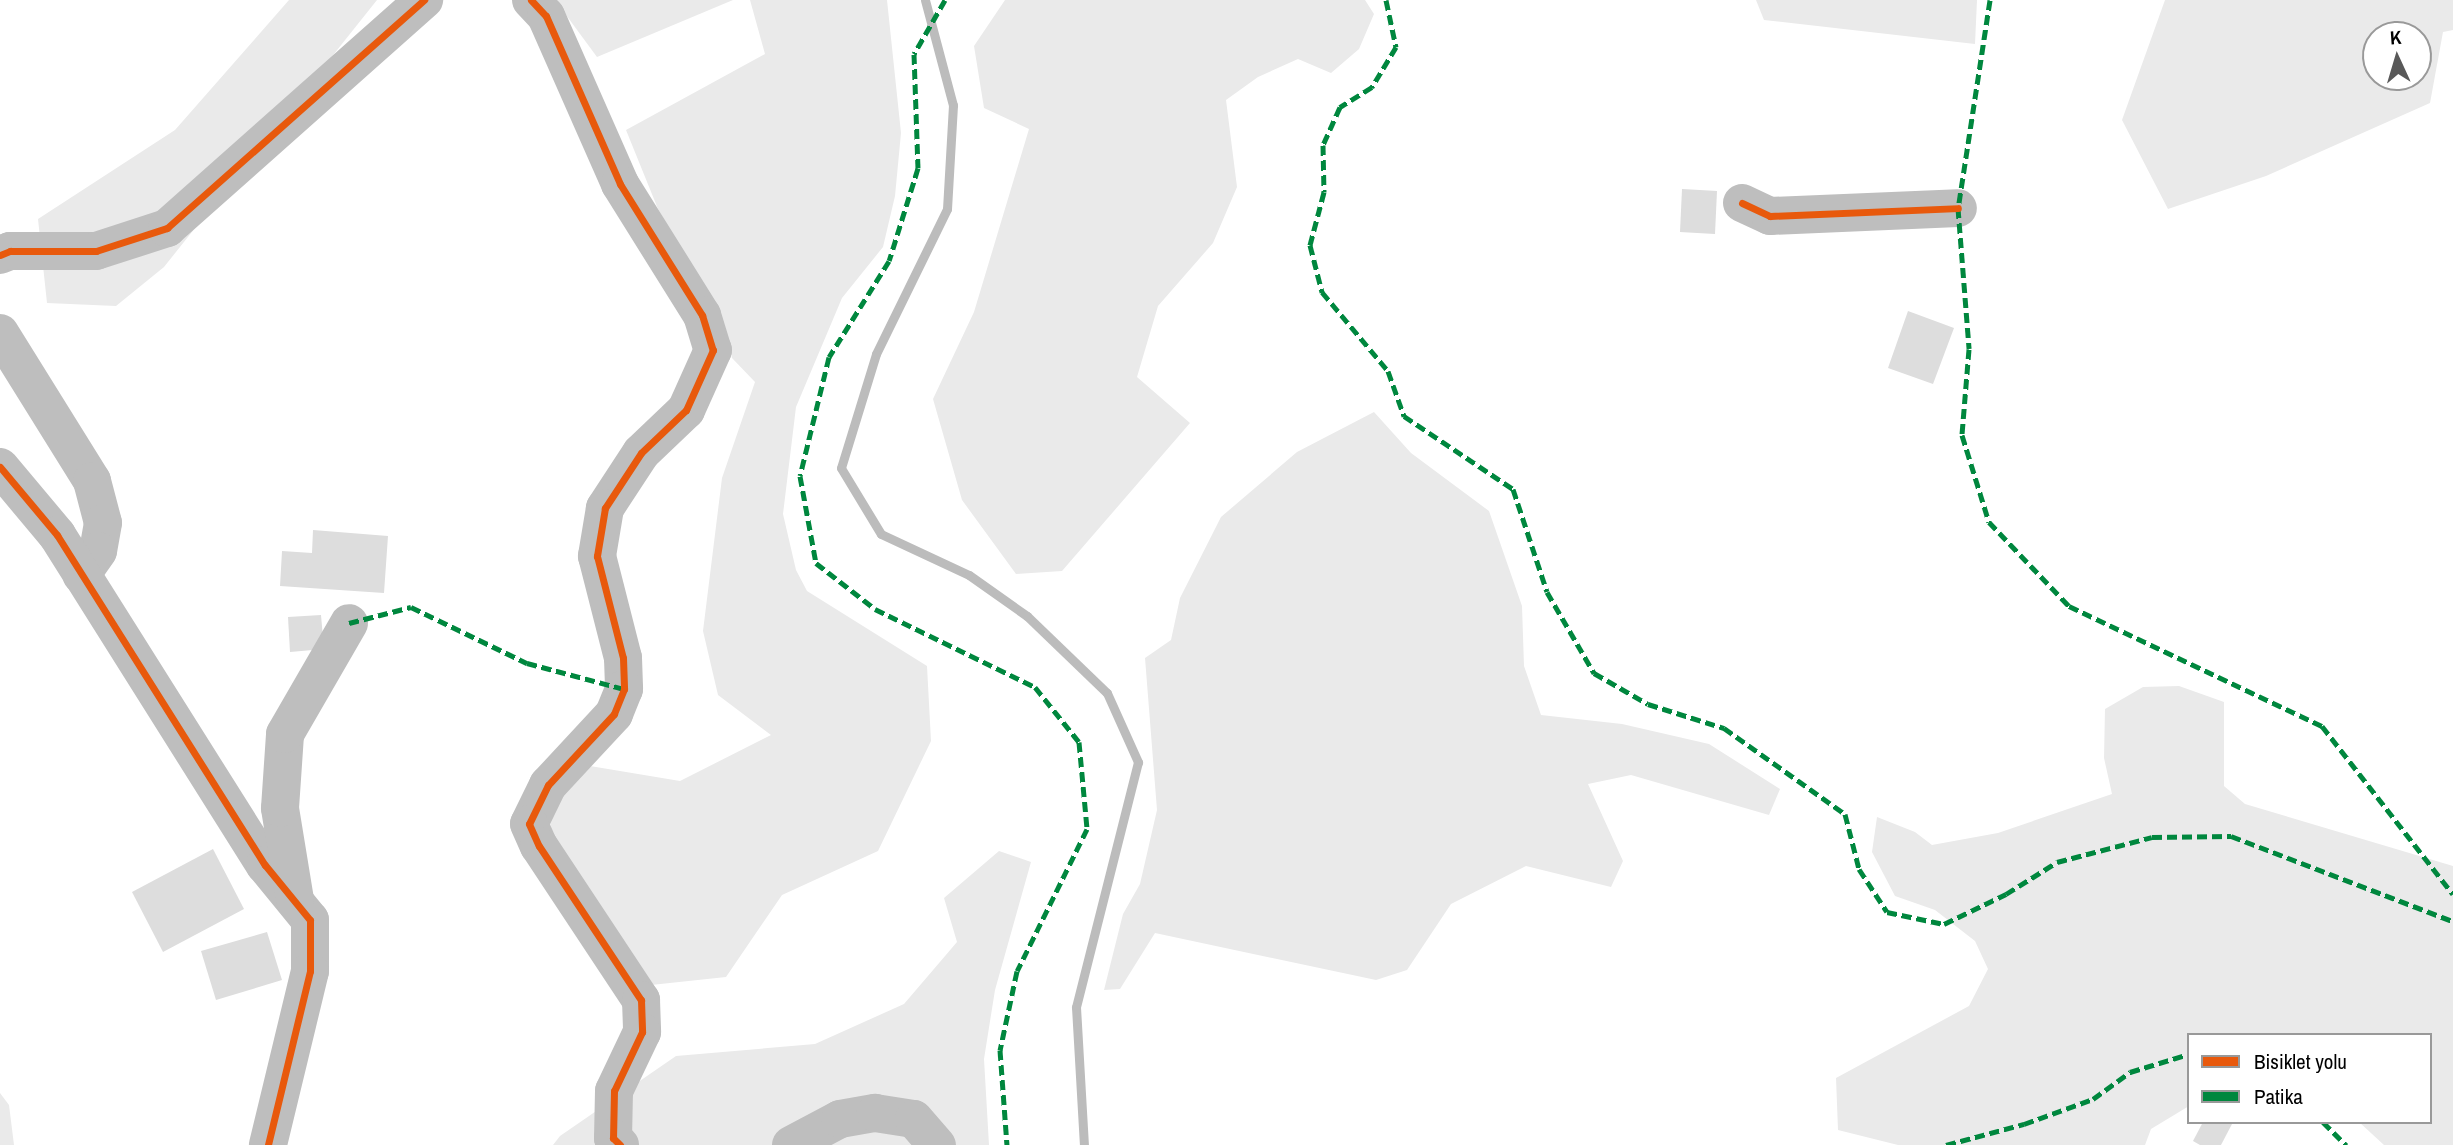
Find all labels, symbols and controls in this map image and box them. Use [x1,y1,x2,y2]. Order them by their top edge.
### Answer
north arrow [2362,21,2432,91]
text: K [2389,24,2402,50]
legend [2187,1033,2432,1124]
text: Bisiklet yolu [2254,1047,2347,1076]
text: Patika [2254,1082,2303,1111]

